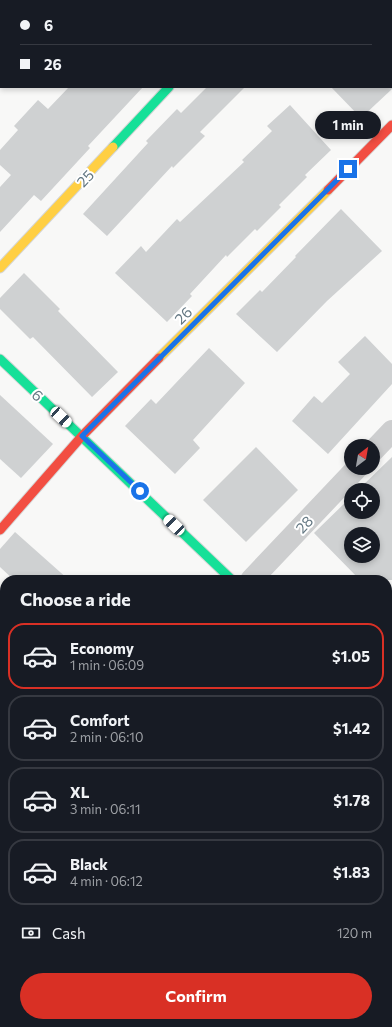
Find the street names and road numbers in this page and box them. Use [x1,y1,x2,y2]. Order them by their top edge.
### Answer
street label: 25 [73,166,97,190]
street label: 26 [170,302,196,328]
street label: 6 [29,385,47,405]
street label: 28 [291,512,317,536]

